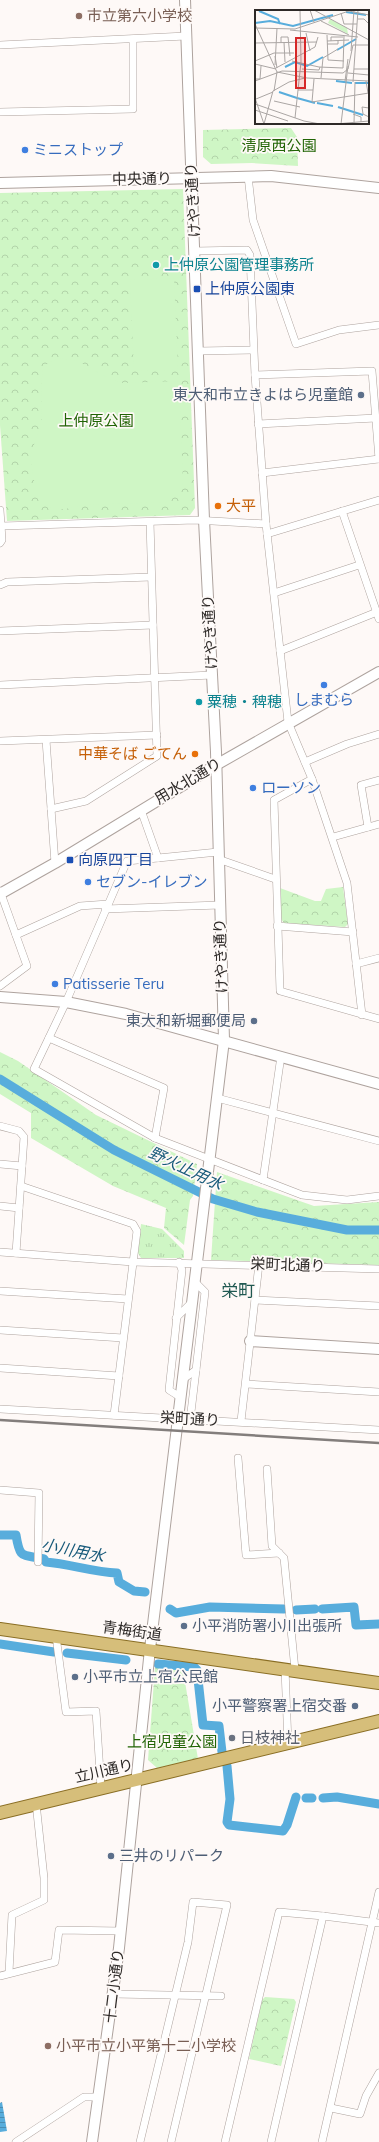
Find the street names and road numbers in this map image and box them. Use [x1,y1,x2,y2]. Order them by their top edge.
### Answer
street label: けやき通り [181,162,204,238]
street label: 中央通り [112,168,172,189]
street label: けやき通り [198,594,221,670]
street label: 用水北通り [151,753,225,808]
street label: けやき通り [210,918,231,994]
street label: 栄町北通り [250,1254,326,1275]
street label: 栄町通り [160,1407,220,1430]
street label: 青梅街道 [101,1617,163,1644]
street label: 立川通り [73,1755,135,1787]
street label: 十二小通り [100,1948,128,2024]

